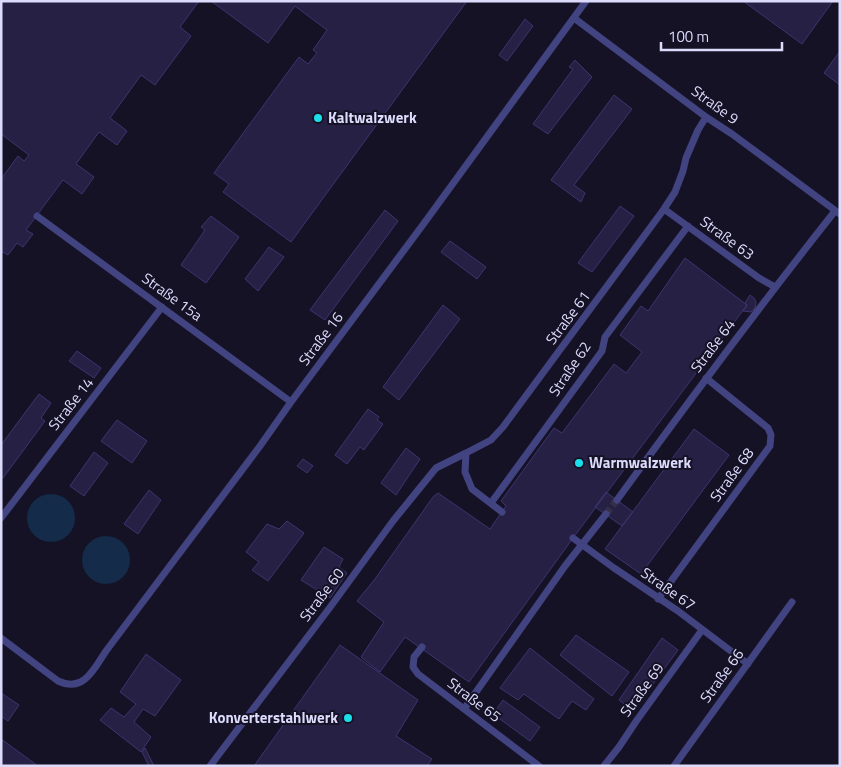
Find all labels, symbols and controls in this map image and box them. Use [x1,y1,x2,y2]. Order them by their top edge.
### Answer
scale bar [661,20,782,52]
text: 100 m [668,25,709,48]
street label: Straße 9 [687,79,744,130]
place label: Kaltwalzwerk [328,106,417,129]
marker: Kaltwalzwerk [312,112,324,124]
street label: Straße 63 [695,210,759,265]
street label: Straße 15a [137,267,208,327]
street label: Straße 61 [540,286,596,349]
street label: Straße 16 [293,307,349,370]
street label: Straße 64 [685,314,741,377]
street label: Straße 62 [543,336,597,401]
street label: Straße 14 [42,372,99,435]
street label: Straße 68 [704,443,759,507]
place label: Warmwalzwerk [589,451,691,474]
marker: Warmwalzwerk [573,457,585,469]
street label: Straße 67 [636,561,700,616]
street label: Straße 60 [294,563,350,626]
street label: Straße 66 [694,644,749,708]
street label: Straße 69 [614,658,669,722]
street label: Straße 65 [443,672,506,728]
place label: Konverterstahlwerk [209,706,338,729]
marker: Konverterstahlwerk [342,712,354,724]

